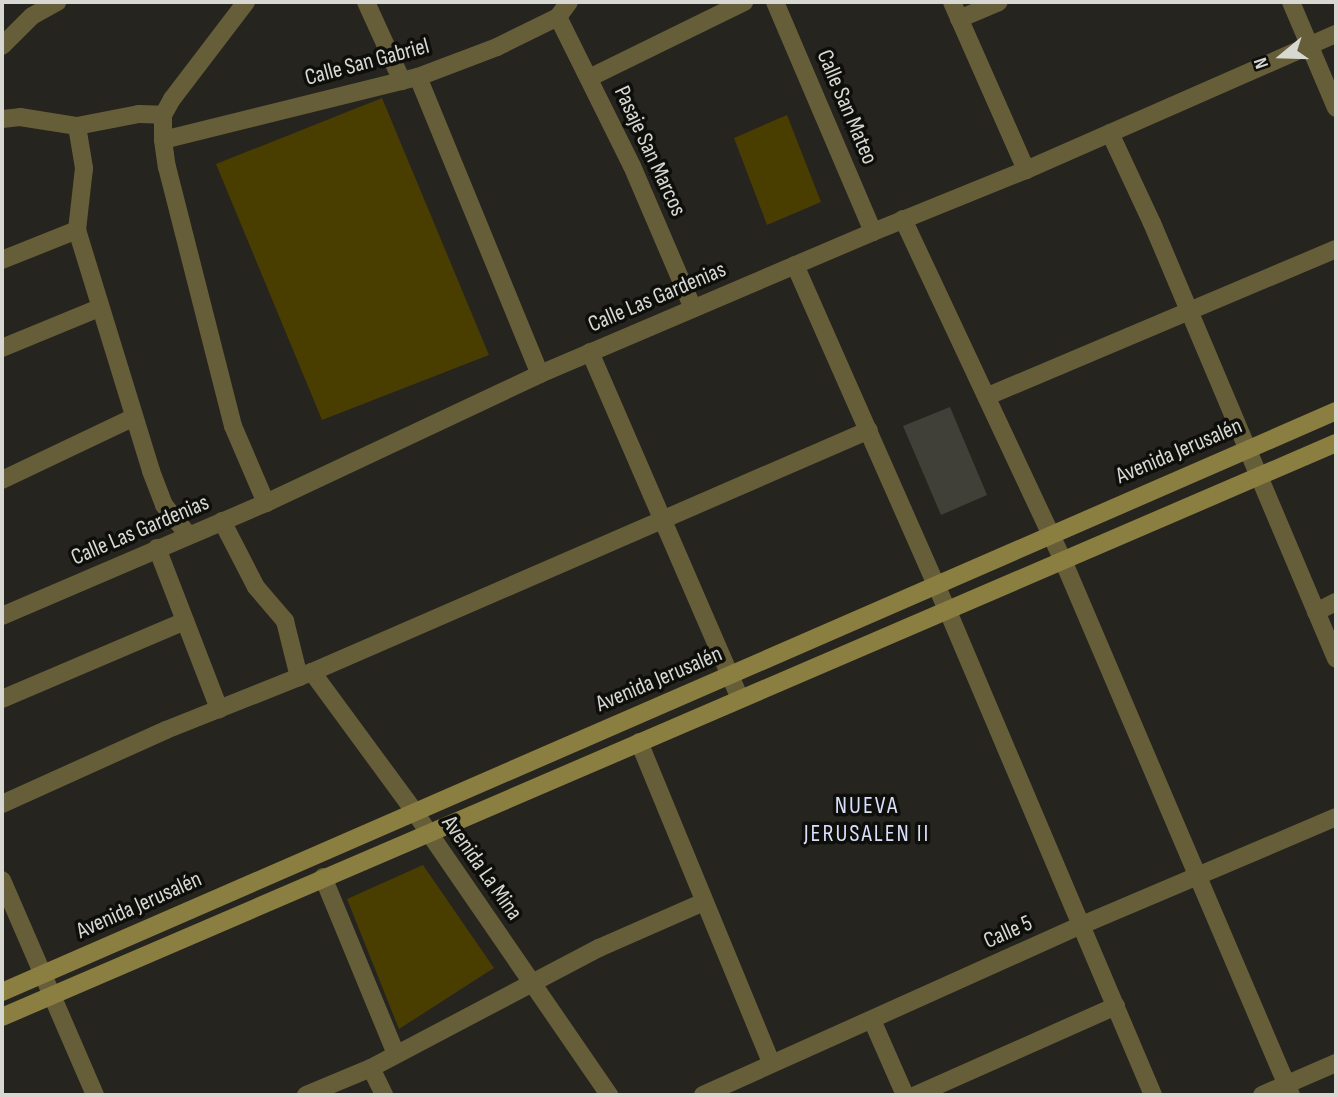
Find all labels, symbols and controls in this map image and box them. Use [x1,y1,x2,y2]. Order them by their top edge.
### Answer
north arrow [1247,21,1317,91]
street label: Calle San Gabriel [302,32,432,92]
street label: Calle San Mateo [811,46,883,168]
text: N [1249,54,1274,72]
street label: Pasaje San Marcos [608,82,692,220]
street label: Calle Las Gardenias [584,256,730,338]
street label: Avenida Jerusalén [1112,412,1246,490]
street label: Calle Las Gardenias [67,489,213,571]
street label: Avenida Jerusalén [592,640,726,718]
district label: NUEVA JERUSALEN II [805,792,929,848]
street label: Avenida La Mina [436,810,528,926]
street label: Avenida Jerusalén [72,865,206,945]
street label: Calle 5 [979,909,1037,955]

